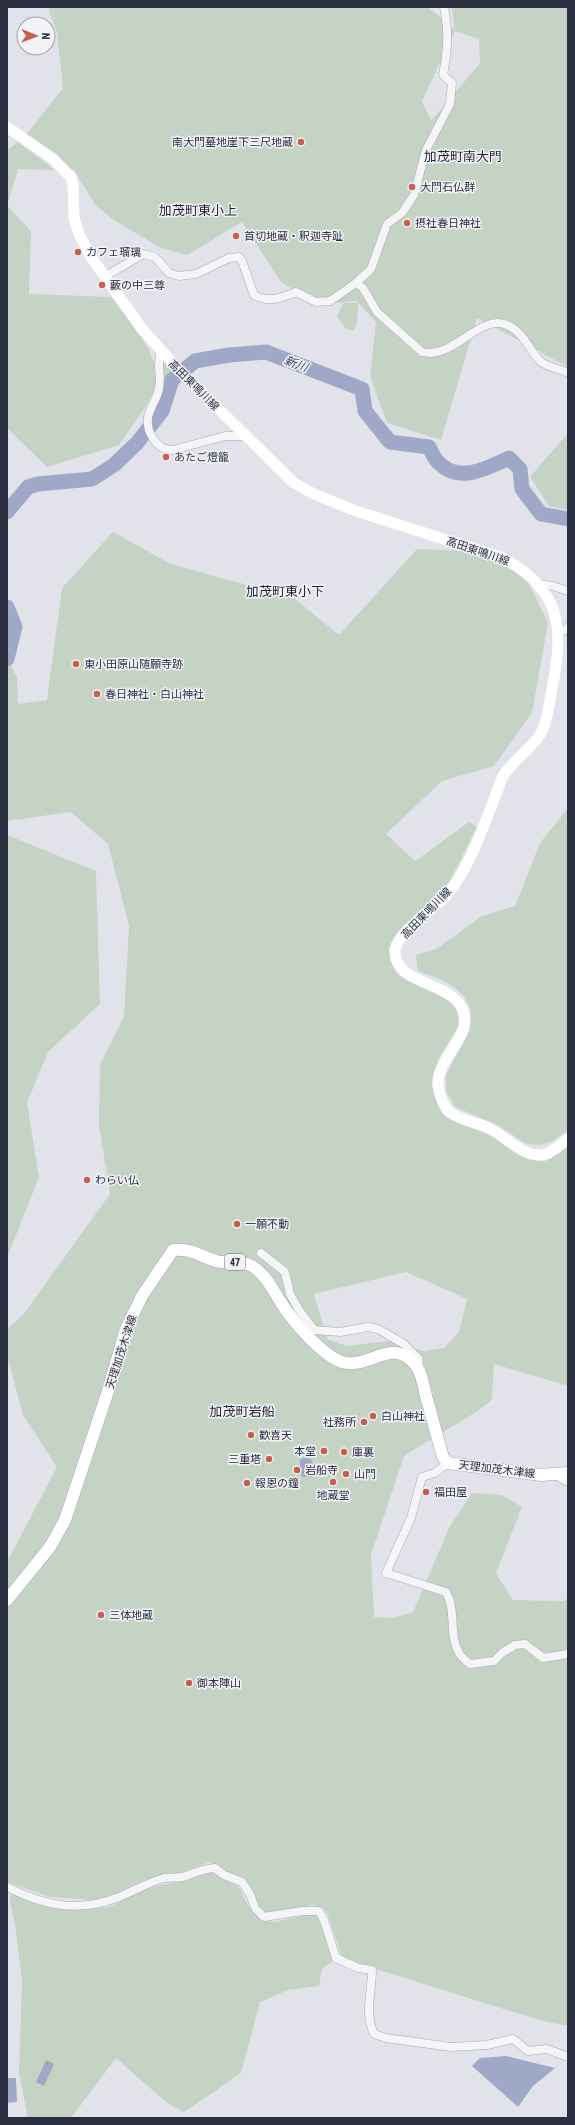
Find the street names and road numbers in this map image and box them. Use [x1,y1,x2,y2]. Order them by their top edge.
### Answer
street label: 高田東鳴川線 [166,357,222,413]
street label: 高田東鳴川線 [445,535,511,568]
street label: 高田東鳴川線 [399,885,454,942]
road number: 47 [225,1254,245,1270]
street label: 天理加茂木津線 [103,1314,140,1391]
street label: 天理加茂木津線 [458,1458,536,1481]

